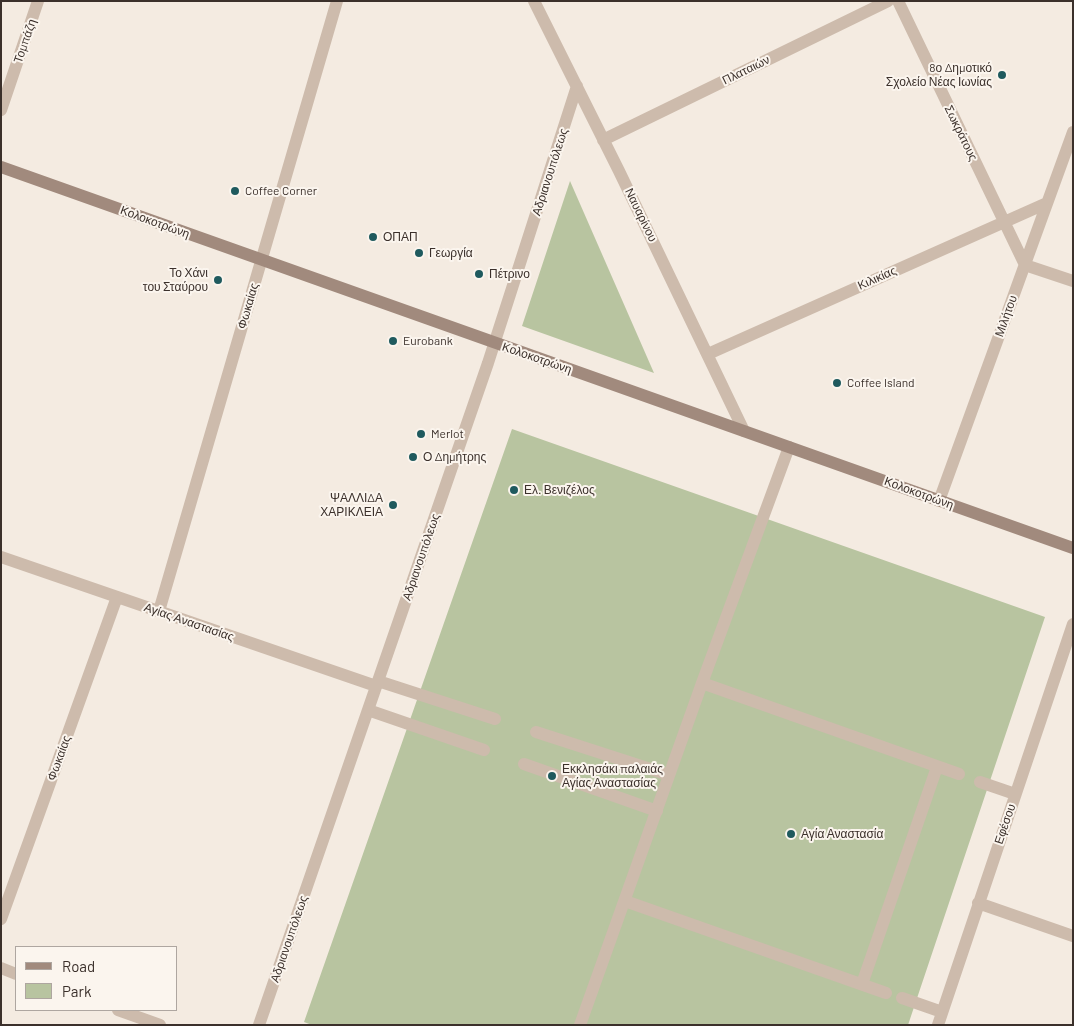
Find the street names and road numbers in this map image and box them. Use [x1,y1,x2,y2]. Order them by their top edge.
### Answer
street label: Τομπάζη [11,17,39,65]
street label: Πλαταιών [720,52,772,88]
street label: Σωκράτους [941,103,981,163]
street label: Αδριανουπόλεως [529,126,571,218]
street label: Ναυαρίνου [622,186,660,244]
street label: Κολοκοτρώνη [118,203,192,241]
street label: Κιλικίας [855,263,899,293]
street label: Φωκαίας [235,281,261,331]
street label: Μιλήτου [992,293,1020,339]
street label: Κολοκοτρώνη [500,339,574,377]
street label: Κολοκοτρώνη [882,474,956,512]
street label: Αδριανουπόλεως [399,512,443,602]
street label: Αγίας Αναστασίας [142,600,236,644]
street label: Φωκαίας [44,733,74,783]
street label: Εφέσου [991,802,1019,846]
street label: Αδριανουπόλεως [267,894,311,984]

